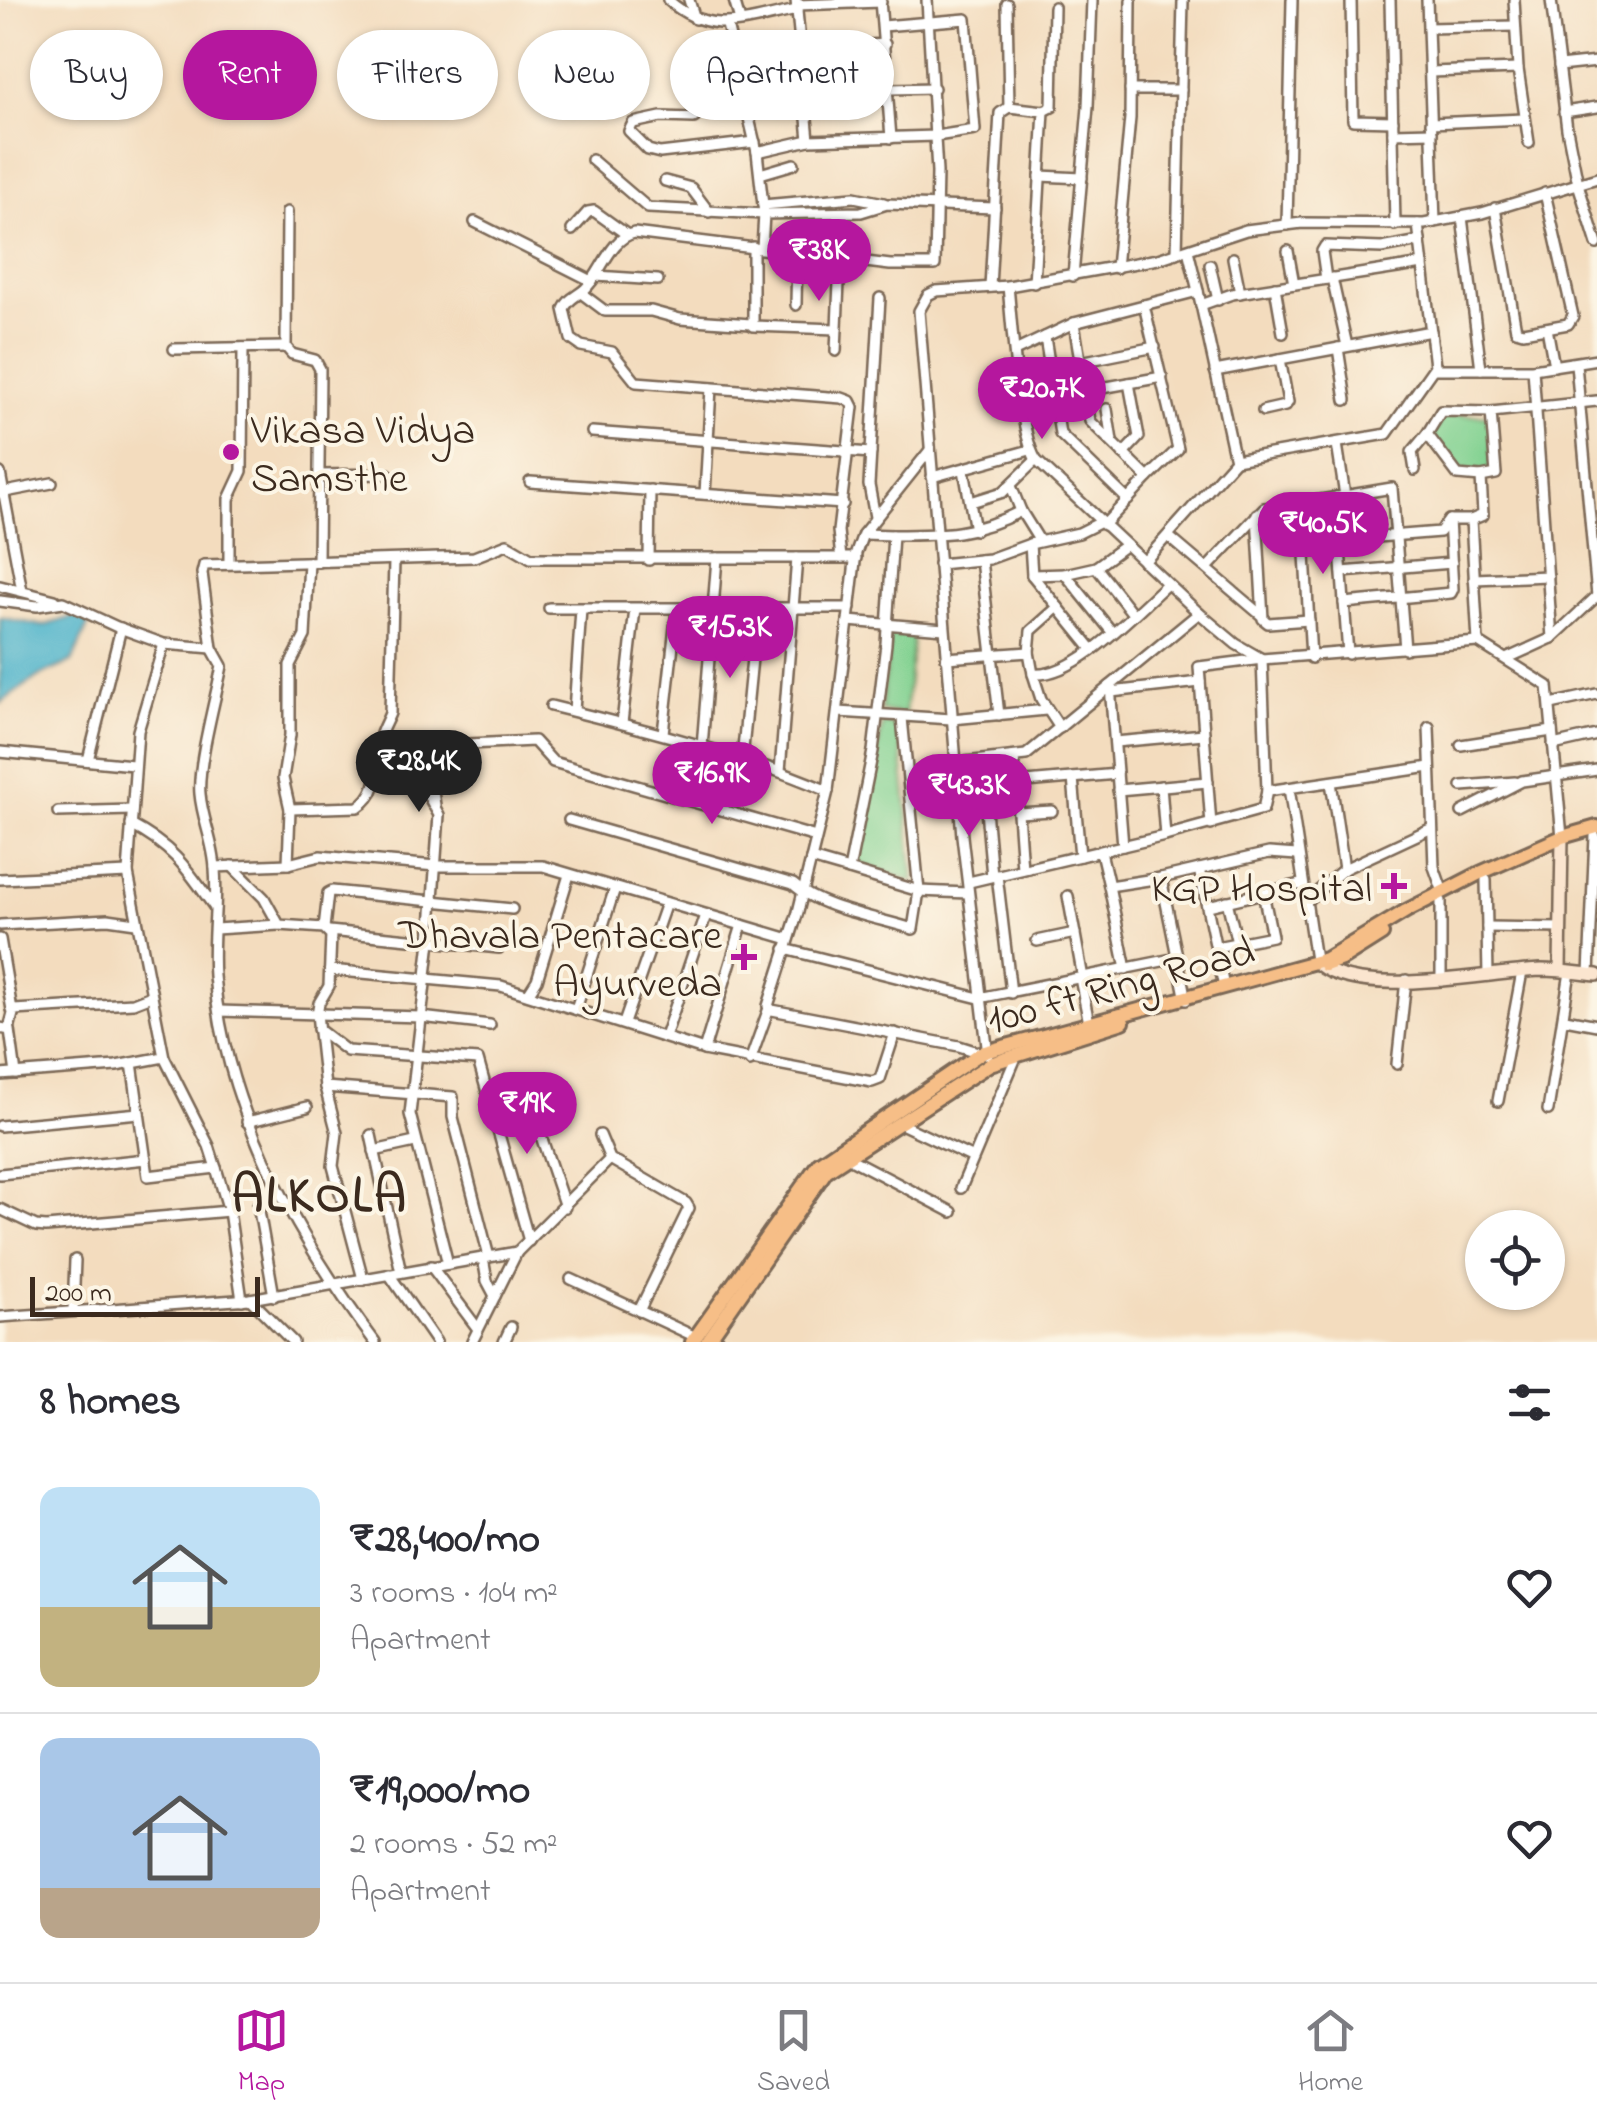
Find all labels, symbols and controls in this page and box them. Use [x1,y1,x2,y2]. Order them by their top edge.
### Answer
chip: Buy [30,30,163,120]
chip: Rent [183,30,317,120]
chip: Filters [337,30,498,120]
chip: New [518,30,650,120]
chip: Apartment [670,30,894,120]
pin: ₹38K [760,219,878,304]
text: ₹38K [789,228,849,275]
pin: ₹20.7K [961,357,1123,442]
text: ₹20.7K [1000,366,1084,413]
place label: Vikasa Vidya Samsthe [250,402,475,511]
marker: Vikasa Vidya Samsthe [220,441,242,463]
pin: ₹40.5K [1242,492,1404,577]
text: ₹40.5K [1280,501,1366,548]
pin: ₹15.3K [649,596,811,681]
text: ₹15.3K [689,605,771,652]
pin: ₹28.4K [338,730,500,815]
text: ₹28.4K [378,739,460,786]
pin: ₹16.9K [631,742,793,827]
text: ₹16.9K [674,751,750,798]
pin: ₹43.3K [888,754,1050,839]
text: ₹43.3K [929,763,1009,810]
place label: KGP Hospital [1151,860,1372,921]
marker: KGP Hospital [1381,873,1407,899]
place label: Dhavala Pentacare Ayurveda [397,907,722,1016]
street label: 100 ft Ring Road [981,922,1262,1052]
marker: Dhavala Pentacare Ayurveda [731,944,757,970]
pin: ₹19K [468,1072,586,1157]
text: ₹19K [500,1081,554,1128]
district label: ALKOLA [232,1161,408,1236]
map controls [1465,1210,1565,1310]
button: locate [1465,1210,1565,1310]
scale bar [30,1272,260,1316]
text: 200 m [45,1274,112,1315]
text: 8 homes [40,1372,181,1433]
icon: filters [1502,1375,1557,1430]
text: ₹28,400/mo [350,1510,540,1571]
icon: home [120,1527,240,1647]
icon: heart [1502,1560,1557,1615]
text: 3 rooms · 104 m² [350,1571,558,1618]
text: Apartment [350,1618,491,1665]
text: ₹19,000/mo [350,1761,530,1822]
icon: home [120,1778,240,1898]
icon: heart [1502,1811,1557,1866]
text: 2 rooms · 52 m² [350,1822,558,1869]
text: Apartment [350,1869,491,1916]
tab: Map [234,2003,289,2104]
tab: Saved [757,2003,830,2104]
tab: Home [1298,2003,1363,2104]

